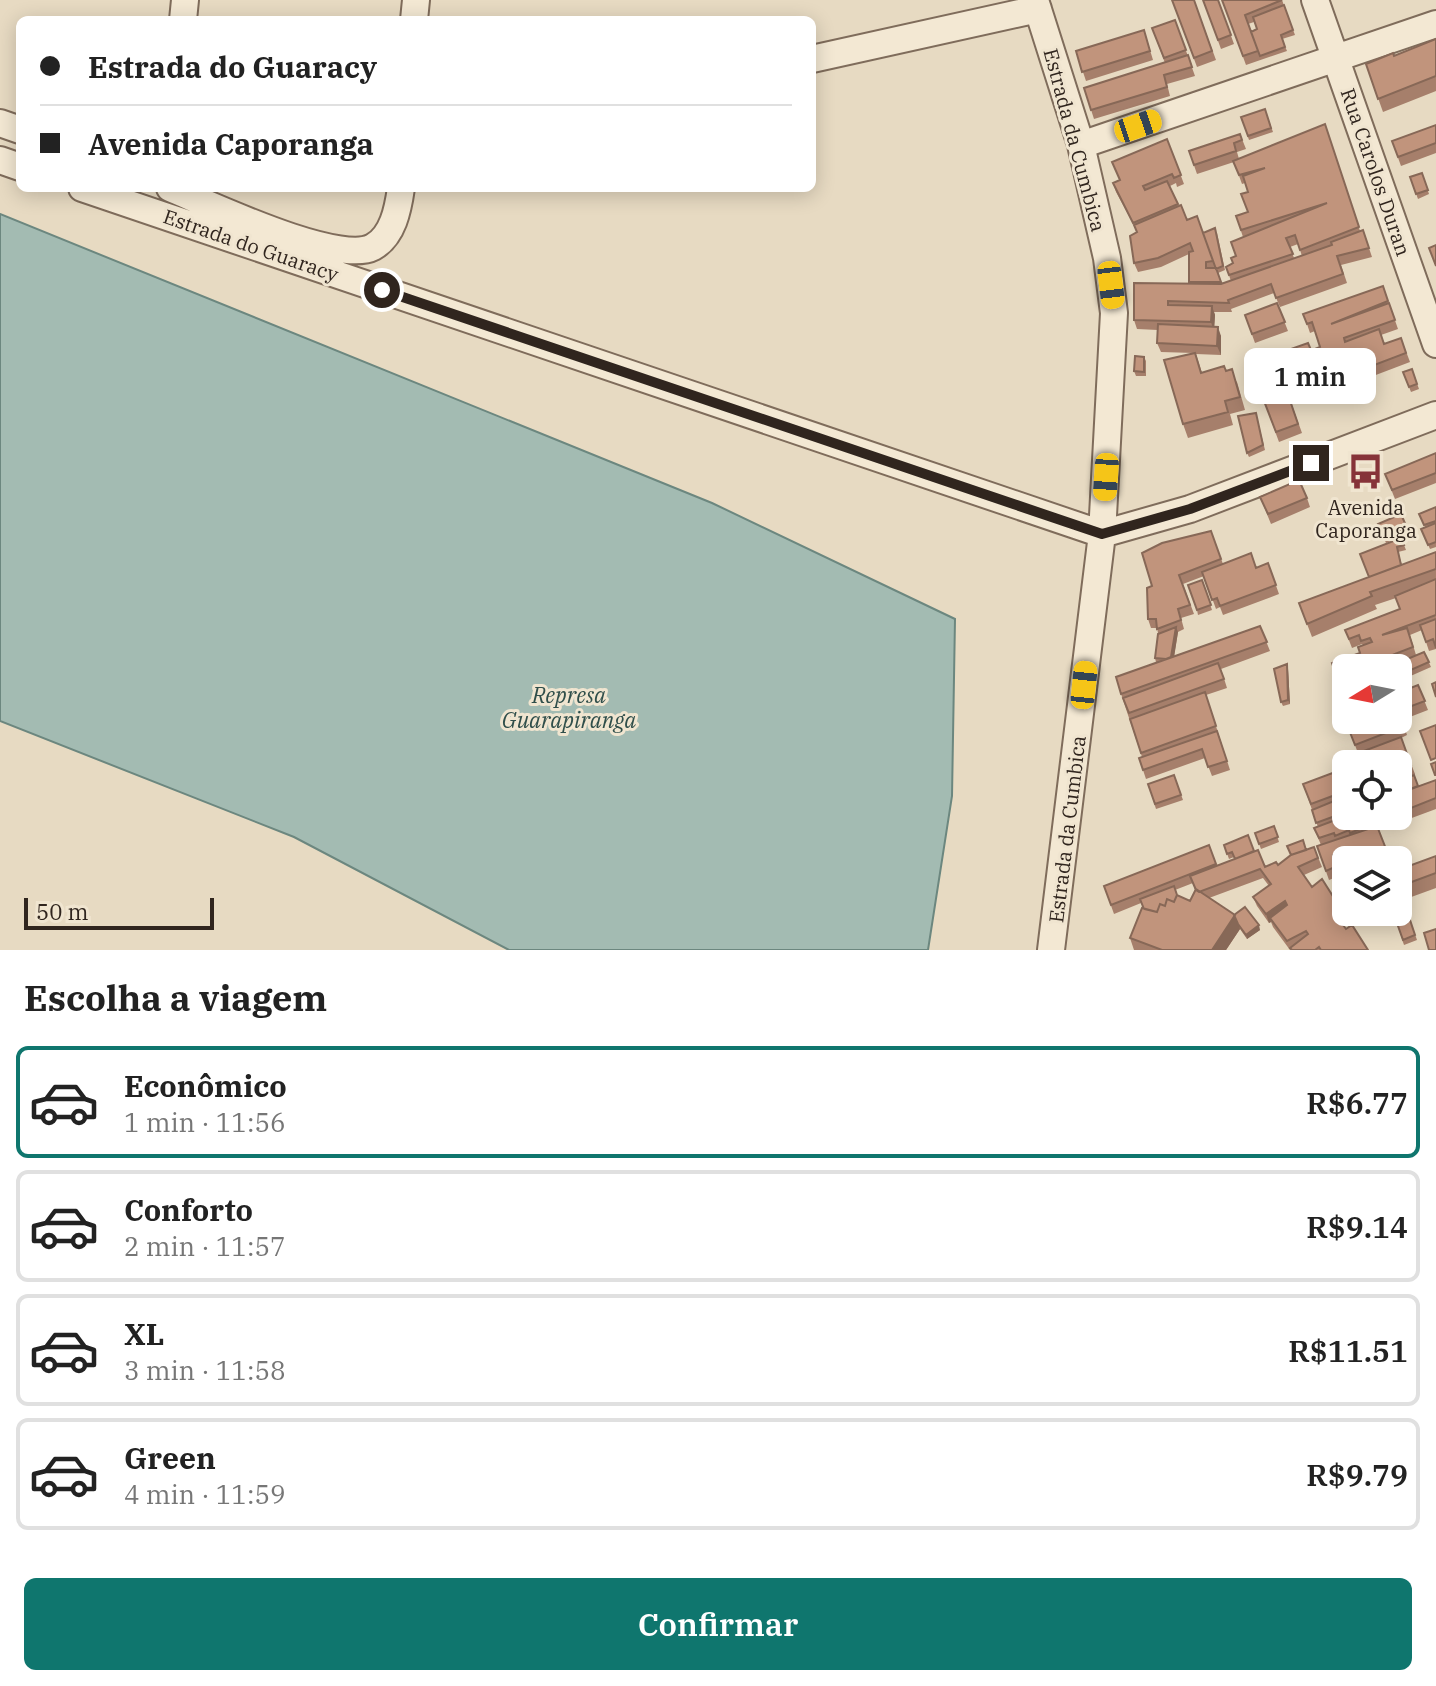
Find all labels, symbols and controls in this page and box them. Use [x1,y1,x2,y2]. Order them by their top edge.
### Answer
street label: Estrada da Cumbica [1038,45,1112,235]
text: Estrada do Guaracy [88,47,377,86]
street label: Rua Carolos Duran [1335,84,1417,260]
car [1111,107,1165,145]
text: Avenida Caporanga [88,124,374,163]
street label: Estrada do Guaracy [160,202,342,288]
car [1096,260,1126,310]
route start [364,272,400,308]
callout: 1 min [1245,347,1377,403]
text: 1 min [1274,359,1346,393]
route end [1293,445,1329,481]
car [1092,452,1120,502]
bus stop icon: Avenida Caporanga [1347,453,1385,491]
place label: Avenida Caporanga [1315,494,1417,544]
north arrow [1332,654,1412,734]
map controls [1332,654,1412,926]
car [1070,660,1098,710]
water label: Represa Guarapiranga [502,680,636,734]
street label: Estrada da Cumbica [1042,734,1092,924]
button: locate [1332,750,1412,830]
button: layers [1332,846,1412,926]
scale bar [24,894,214,930]
text: 50 m [36,897,88,926]
text: Escolha a viagem [24,974,327,1021]
icon: car [28,1066,100,1138]
text: Econômico [124,1066,287,1105]
text: R$6.77 [1306,1083,1408,1122]
text: 1 min · 11:56 [124,1105,286,1139]
icon: car [28,1190,100,1262]
text: Conforto [124,1190,253,1229]
text: R$9.14 [1306,1207,1408,1246]
text: 2 min · 11:57 [124,1229,286,1263]
icon: car [28,1314,100,1386]
text: XL [124,1314,164,1353]
text: R$11.51 [1288,1331,1408,1370]
text: 3 min · 11:58 [124,1353,286,1387]
icon: car [28,1438,100,1510]
text: Green [124,1438,216,1477]
text: R$9.79 [1306,1455,1408,1494]
text: 4 min · 11:59 [124,1477,286,1511]
button: Confirmar [24,1578,1412,1670]

